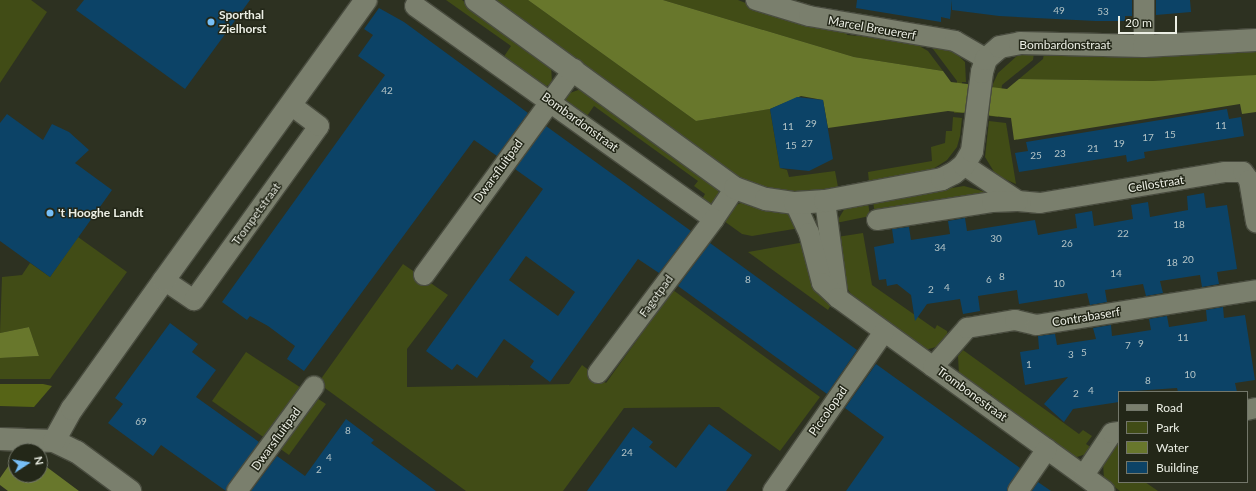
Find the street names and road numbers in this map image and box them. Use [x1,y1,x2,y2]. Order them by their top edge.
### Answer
street label: Marcel Breuererf [827,13,917,43]
street label: Bombardonstraat [1019,38,1111,52]
street label: Bombardonstraat [539,89,621,155]
street label: Dwarsfluitpad [470,137,526,205]
street label: Cellostraat [1127,172,1185,196]
street label: Trompetstraat [228,180,284,248]
street label: Fagotpad [636,272,676,320]
street label: Contrabaserf [1051,305,1121,329]
street label: Trombonestraat [934,364,1010,424]
street label: Piccolopad [806,383,850,439]
street label: Dwarsfluitpad [248,405,304,473]

